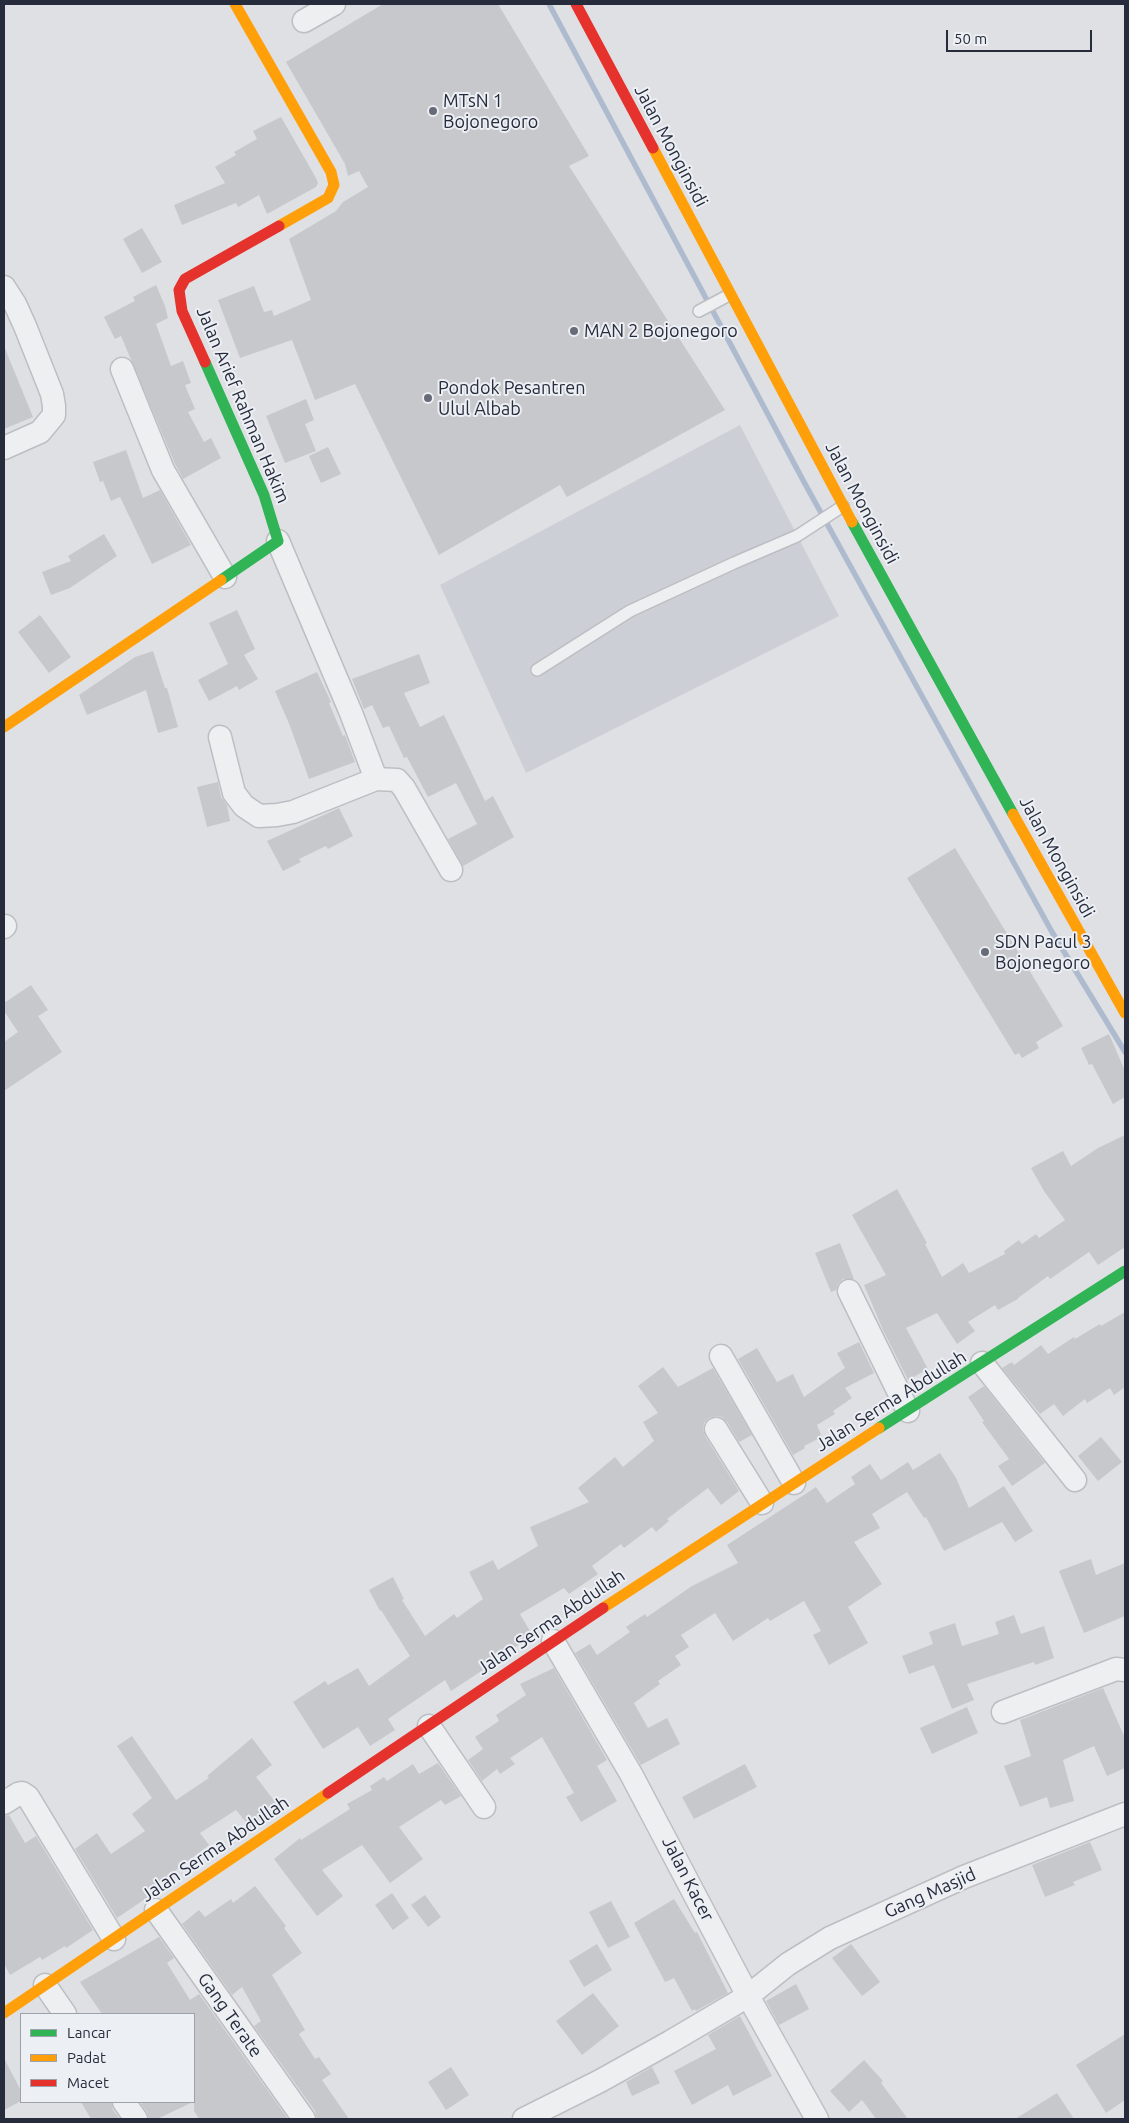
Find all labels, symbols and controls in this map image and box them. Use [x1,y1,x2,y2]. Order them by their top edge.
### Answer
scale bar [949,20,1095,52]
text: 50 m [954,30,987,47]
street label: Jalan Monginsidi [630,81,712,211]
place label: MTsN 1 Bojonegoro [443,90,538,132]
marker: MTsN 1 Bojonegoro [427,105,439,117]
street label: Jalan Arief Rahman Hakim [192,304,294,506]
place label: MAN 2 Bojonegoro [584,320,738,342]
marker: MAN 2 Bojonegoro [568,325,580,337]
place label: Pondok Pesantren Ulul Albab [438,377,585,419]
marker: Pondok Pesantren Ulul Albab [422,392,434,404]
street label: Jalan Monginsidi [821,438,903,568]
street label: Jalan Monginsidi [1015,793,1099,921]
place label: SDN Pacul 3 Bojonegoro [995,931,1092,974]
marker: SDN Pacul 3 Bojonegoro [979,946,991,958]
street label: Jalan Serma Abdullah [812,1346,970,1456]
street label: Jalan Serma Abdullah [473,1564,629,1680]
street label: Jalan Serma Abdullah [137,1791,293,1907]
street label: Jalan Kacer [658,1833,718,1925]
street label: Gang Masjid [881,1863,979,1923]
street label: Gang Terate [193,1969,267,2061]
legend [20,2013,195,2103]
text: Lancar [67,2024,111,2041]
text: Padat [67,2049,106,2066]
text: Macet [67,2074,109,2091]

